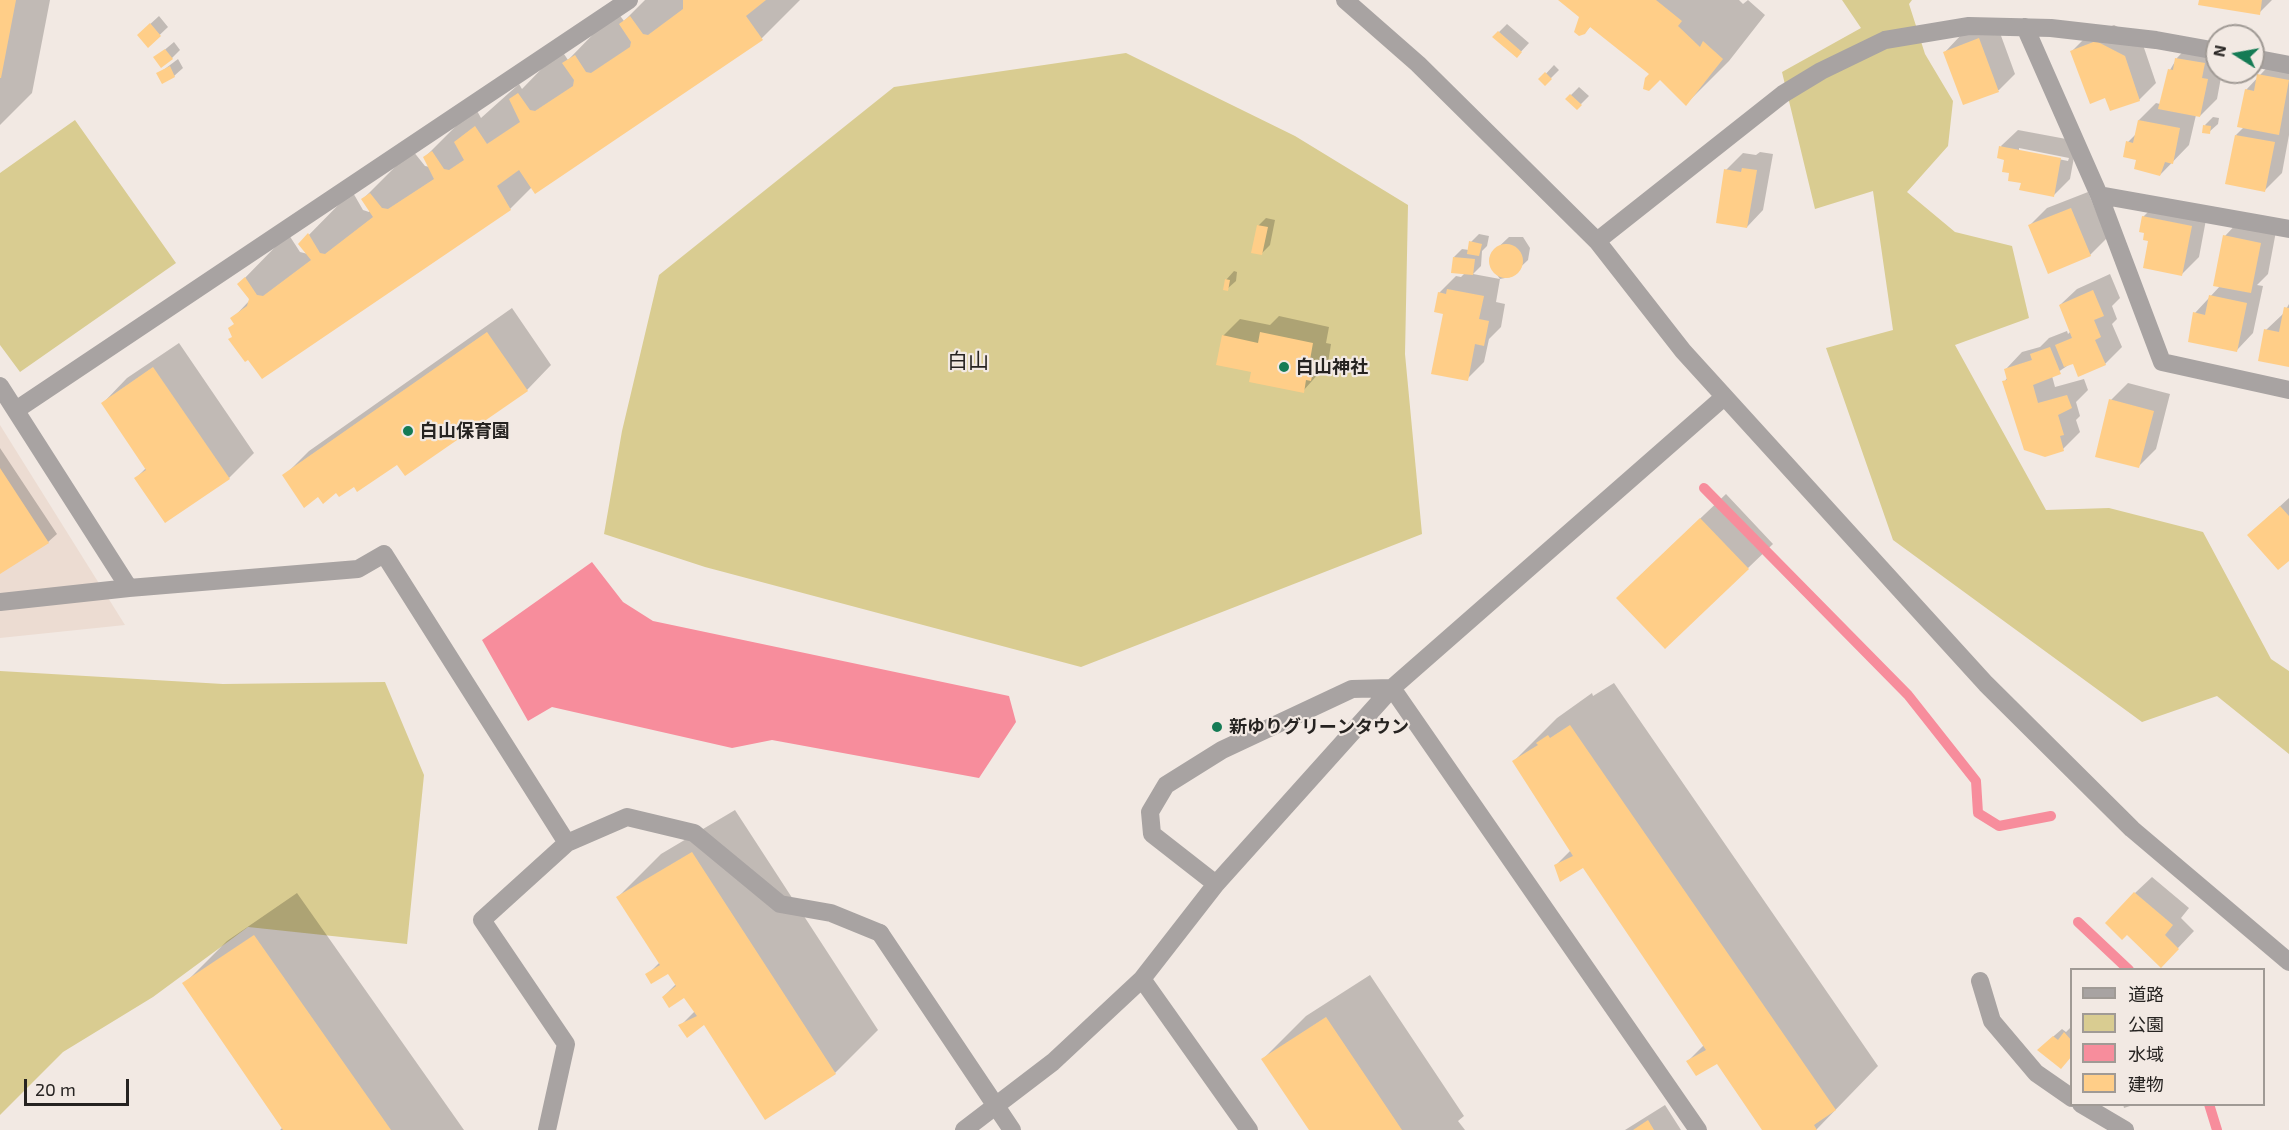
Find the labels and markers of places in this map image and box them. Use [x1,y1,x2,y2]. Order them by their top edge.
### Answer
place label: 白山神社 [1296,356,1368,378]
marker: 白山神社 [1277,360,1291,374]
place label: 白山保育園 [420,420,510,442]
marker: 白山保育園 [401,424,415,438]
place label: 新ゆりグリーンタウン [1229,716,1409,738]
marker: 新ゆりグリーンタウン [1210,720,1224,734]

